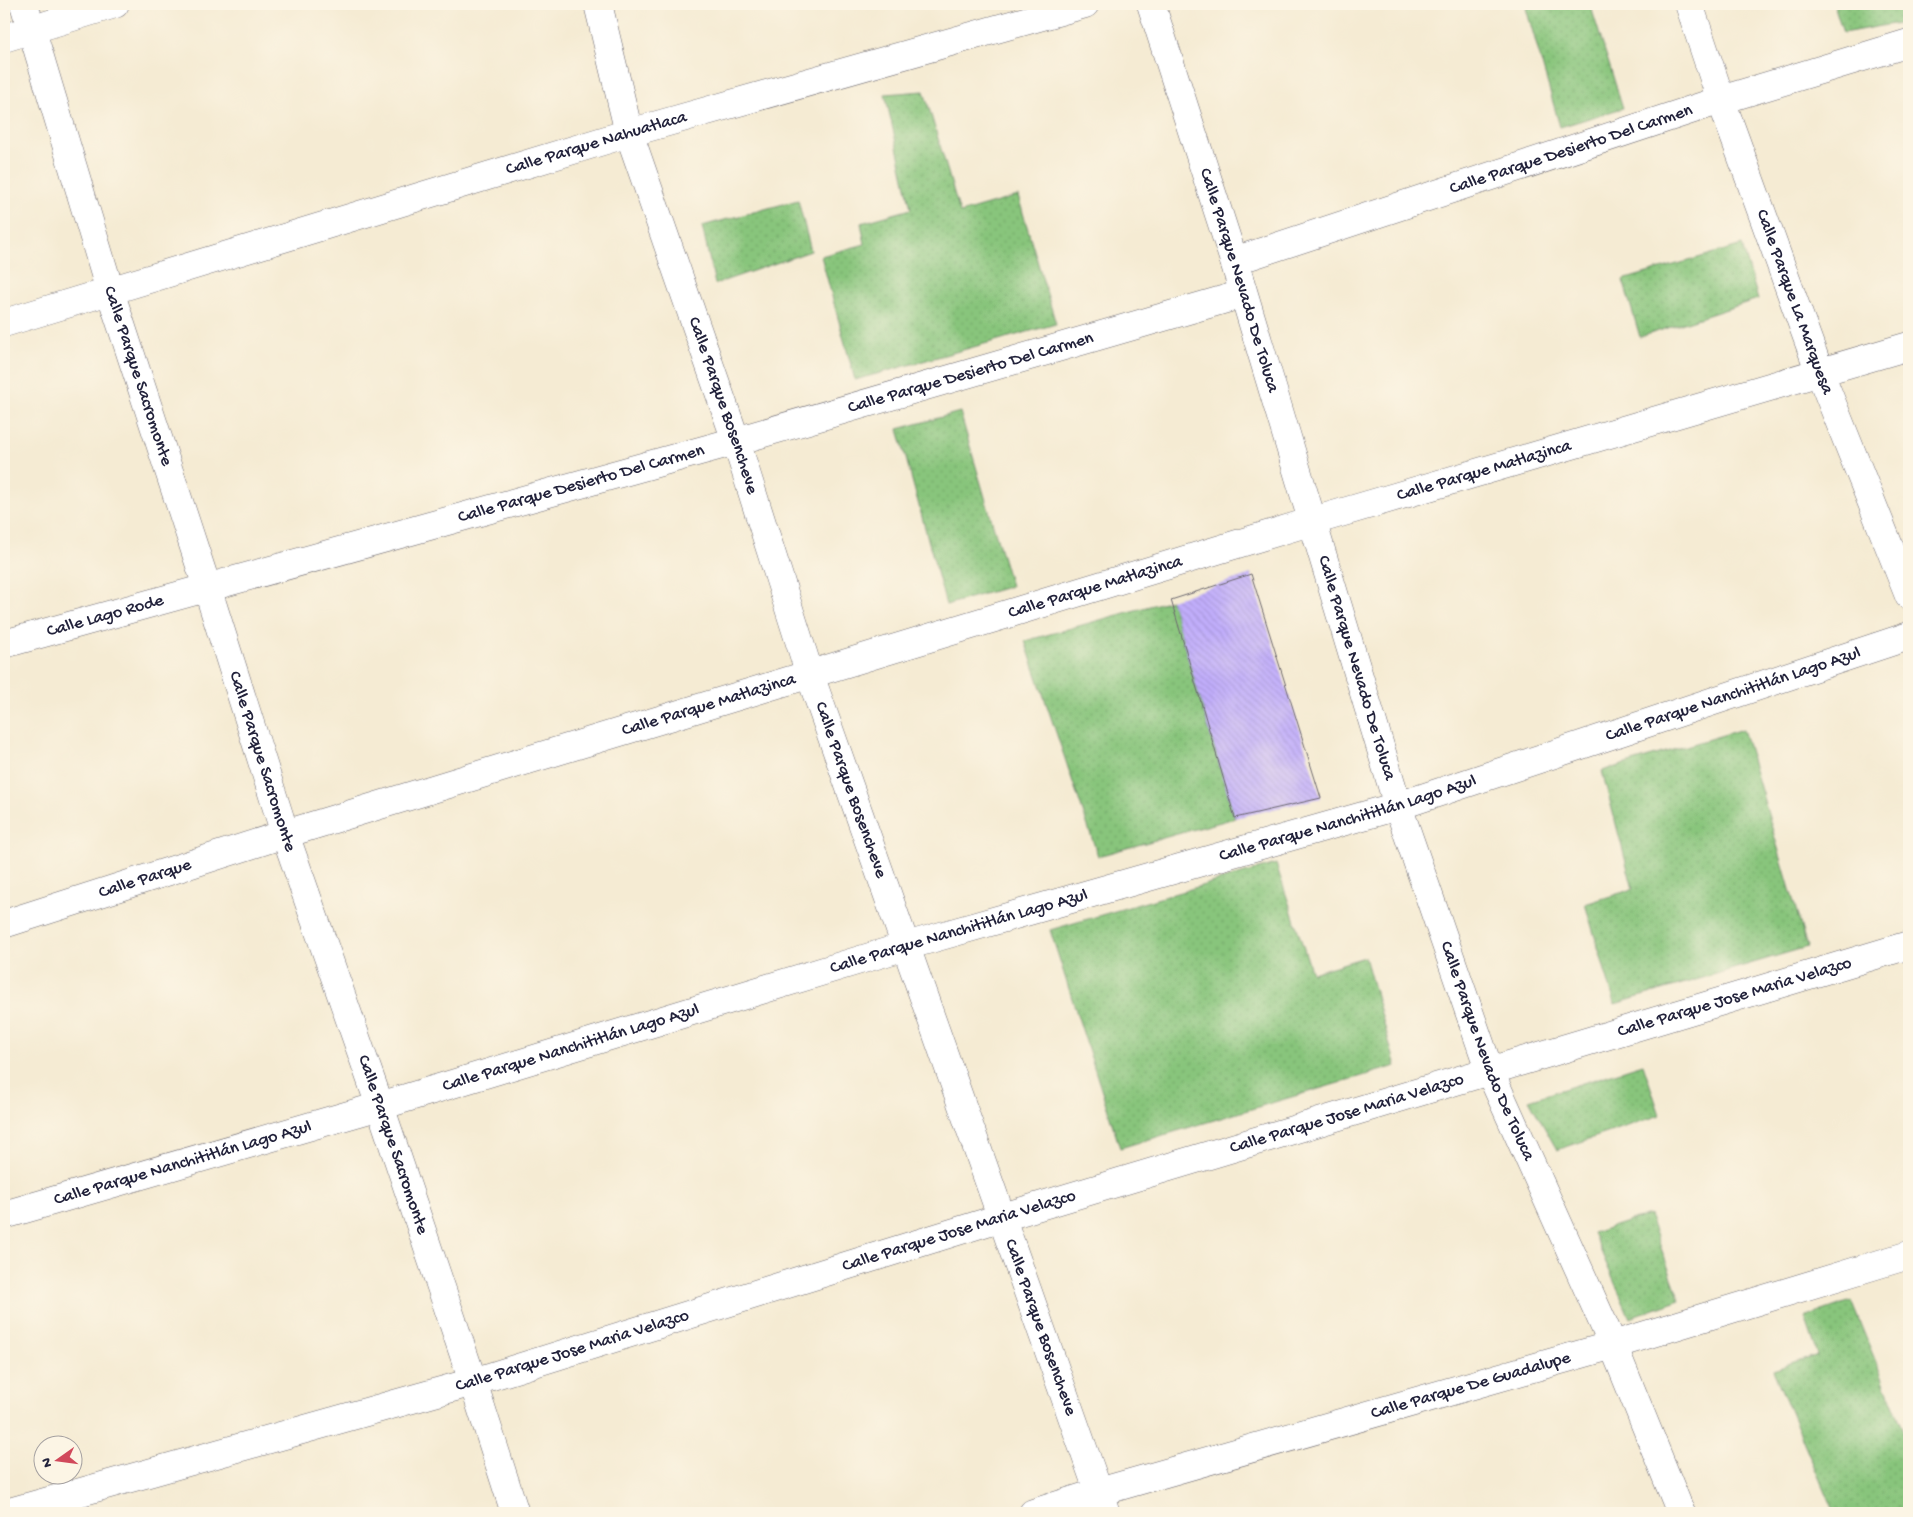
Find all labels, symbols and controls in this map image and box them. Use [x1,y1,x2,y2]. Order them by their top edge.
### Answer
street label: Calle Parque Desierto Del Carmen [1447,99,1696,200]
street label: Calle Parque Nahuatlaca [503,106,690,180]
street label: Calle Parque Nevado De Toluca [1194,166,1284,396]
street label: Calle Parque La Marquesa [1751,207,1838,398]
street label: Calle Parque Sacromonte [99,283,177,469]
street label: Calle Parque Bosencheve [683,314,763,497]
street label: Calle Parque Desierto Del Carmen [845,327,1096,418]
street label: Calle Parque Matlazinca [1394,435,1575,506]
street label: Calle Parque Desierto Del Carmen [456,440,707,528]
street label: Calle Parque Matlazinca [1006,551,1186,624]
street label: Calle Parque Nevado De Toluca [1313,553,1400,784]
street label: Calle Lago Rode [44,590,167,642]
street label: Calle Parque Nanchititlán Lago Azul [1603,642,1863,747]
street label: Calle Parque Matlazinca [619,668,799,741]
street label: Calle Parque Sacromonte [224,669,301,855]
street label: Calle Parque Bosencheve [810,699,892,882]
street label: Calle Parque Nanchititlán Lago Azul [1217,770,1479,867]
street label: Calle Parque [96,854,195,904]
street label: Calle Parque Nanchititlán Lago Azul [827,884,1090,979]
street label: Calle Parque Nevado De Toluca [1435,939,1539,1165]
street label: Calle Parque Jose Maria Velazco [1615,952,1854,1042]
street label: Calle Parque Nanchititlán Lago Azul [440,999,702,1097]
street label: Calle Parque Sacromonte [353,1052,433,1238]
street label: Calle Parque Jose Maria Velazco [1227,1069,1466,1159]
street label: Calle Parque Nanchititlán Lago Azul [51,1116,314,1211]
street label: Calle Parque Jose Maria Velazco [840,1185,1078,1277]
street label: Calle Parque Bosencheve [1000,1236,1081,1419]
street label: Calle Parque Jose Maria Velazco [453,1305,692,1397]
street label: Calle Parque De Guadalupe [1369,1347,1574,1424]
north arrow [32,1434,82,1484]
text: N [38,1456,57,1469]

